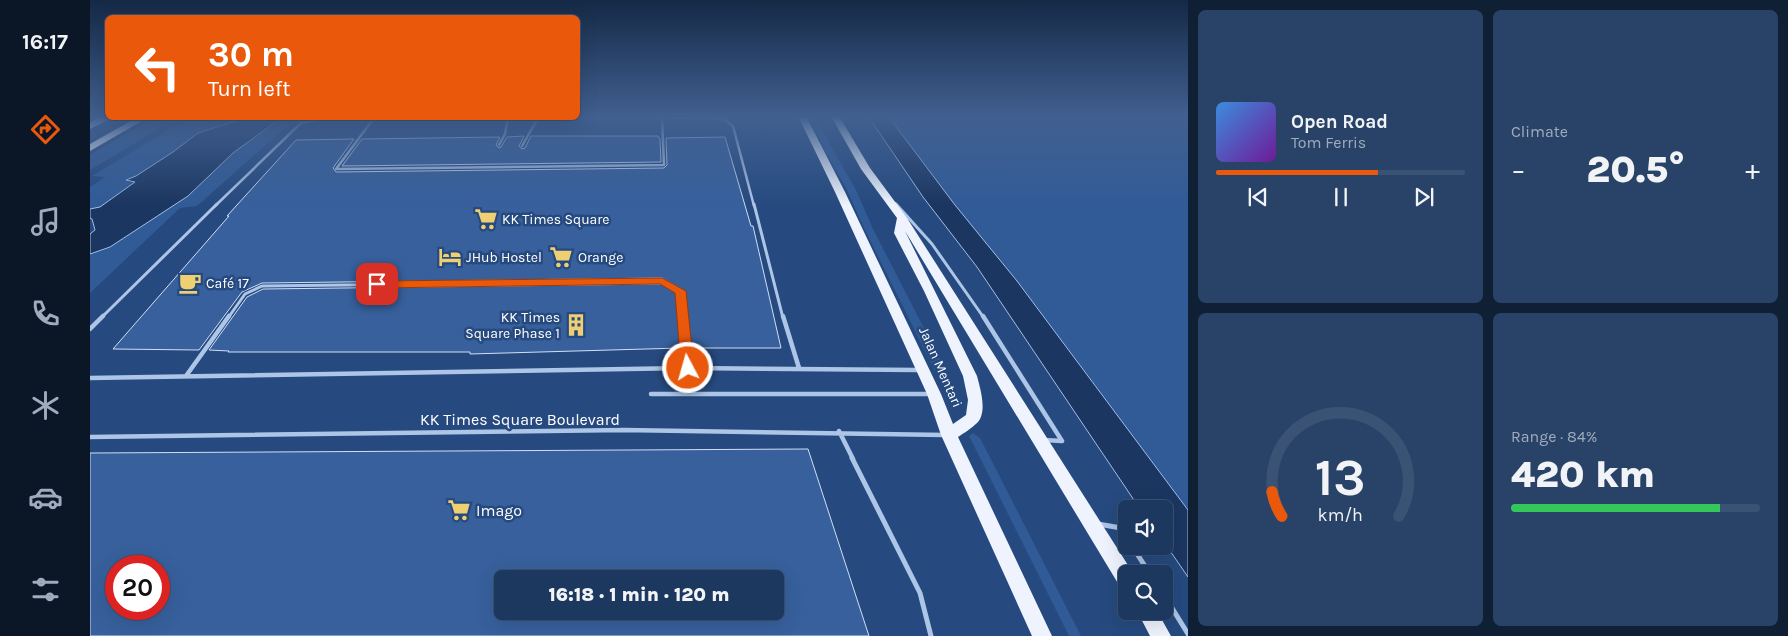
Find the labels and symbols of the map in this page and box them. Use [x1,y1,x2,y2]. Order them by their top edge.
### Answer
supermarket icon: KK Times Square [473,206,499,232]
place label: KK Times Square [502,211,610,228]
hotel icon: JHub Hostel [437,244,463,270]
supermarket icon: Orange [548,244,574,270]
place label: JHub Hostel [466,249,542,266]
place label: Orange [578,249,623,266]
pin [356,263,398,305]
cafe icon: Café 17 [177,270,203,296]
place label: Café 17 [206,275,249,292]
place label: KK Times Square Phase 1 [465,309,560,342]
building icon: KK Times Square Phase 1 [563,312,589,338]
street label: Jalan Mentari [915,324,966,410]
position arrow [661,341,713,393]
street label: KK Times Square Boulevard [420,410,620,429]
supermarket icon: Imago [446,497,472,523]
place label: Imago [476,501,522,520]
speed limit sign: 20 [105,555,170,620]

